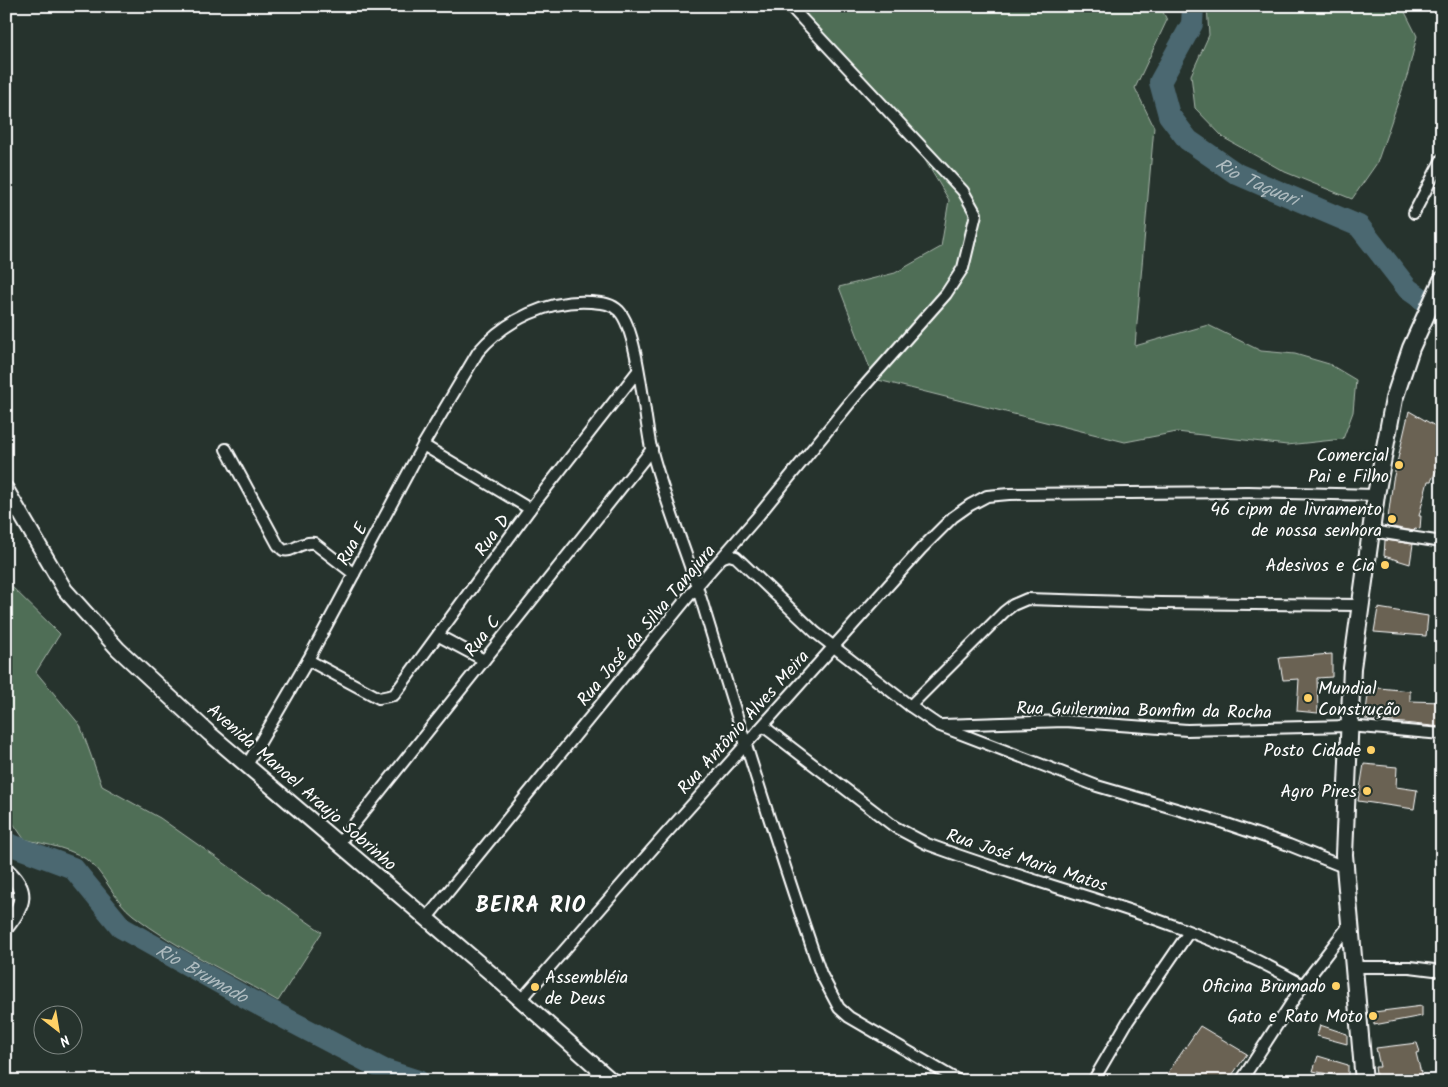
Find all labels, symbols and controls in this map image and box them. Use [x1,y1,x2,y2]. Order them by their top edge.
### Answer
water label: Rio Taquari [1208,150,1307,217]
place label: Comercial Pai e Filho [1308,442,1390,492]
marker: Comercial Pai e Filho [1393,459,1405,471]
place label: 46 cipm de livramento de nossa senhora [1210,496,1382,546]
street label: Rua D [468,508,519,563]
marker: 46 cipm de livramento de nossa senhora [1386,513,1398,525]
street label: Rua E [330,517,377,572]
street label: Rua José da Silva Tanajura [570,538,724,713]
place label: Adesivos e Cia [1266,552,1375,581]
marker: Adesivos e Cia [1379,559,1391,571]
street label: Rua C [458,610,509,664]
street label: Rua Antônio Alves Meira [671,644,817,802]
place label: Mundial Construção [1318,675,1400,725]
marker: Mundial Construção [1302,692,1314,704]
street label: Rua Guilermina Bomfim da Rocha [1016,695,1272,728]
street label: Avenida Manoel Araujo Sobrinho [199,697,403,879]
place label: Posto Cidade [1263,737,1361,766]
marker: Posto Cidade [1365,744,1377,756]
place label: Agro Pires [1280,778,1357,807]
marker: Agro Pires [1361,785,1373,797]
street label: Rua José Maria Matos [942,822,1111,901]
district label: BEIRA RIO [476,889,586,924]
water label: Rio Brumado [150,937,254,1013]
place label: Assembléia de Deus [545,964,628,1014]
place label: Oficina Brumado [1202,973,1326,1002]
marker: Oficina Brumado [1330,980,1342,992]
marker: Assembléia de Deus [529,981,541,993]
place label: Gato e Rato Moto [1227,1003,1363,1032]
north arrow [32,1004,82,1054]
marker: Gato e Rato Moto [1367,1010,1379,1022]
text: N [55,1029,74,1052]

